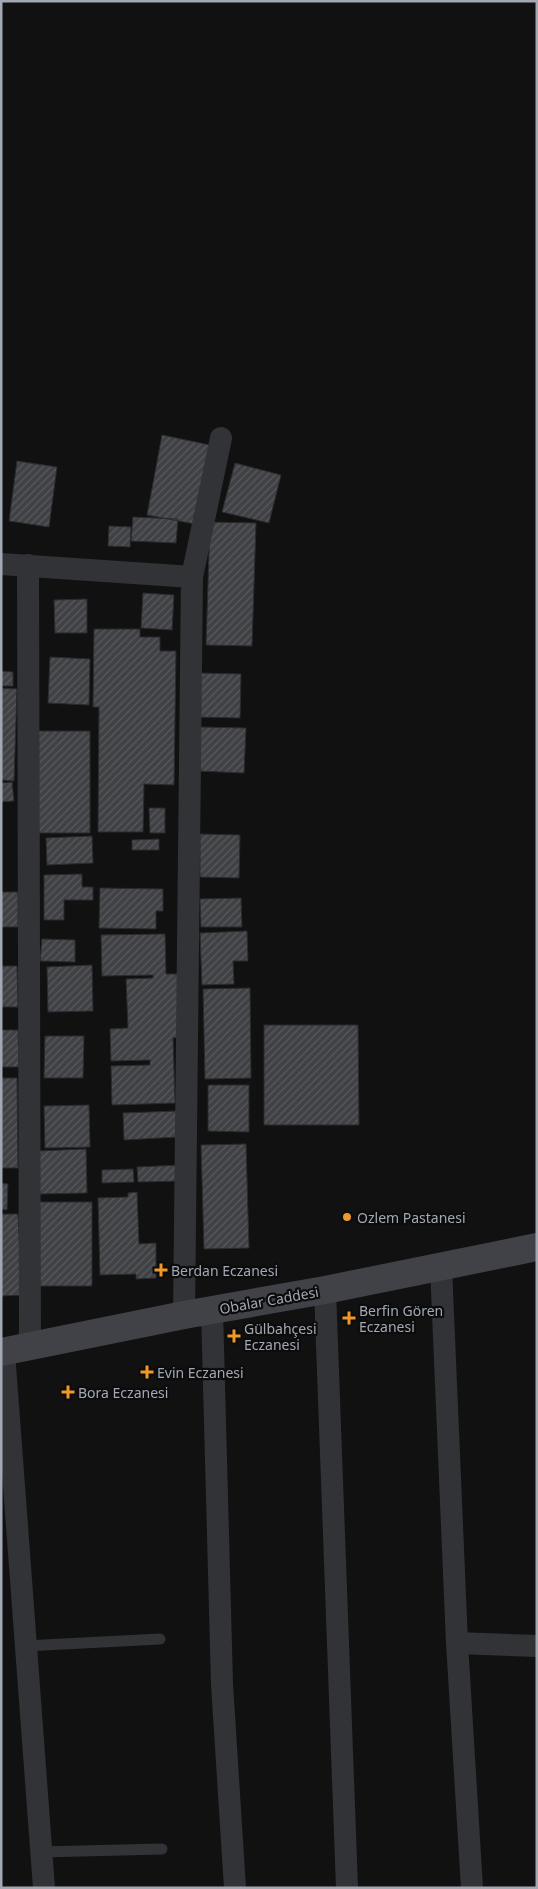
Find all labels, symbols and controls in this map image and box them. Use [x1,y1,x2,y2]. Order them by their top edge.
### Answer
place label: Ozlem Pastanesi [357,1208,466,1227]
marker: Ozlem Pastanesi [341,1211,353,1223]
place label: Berdan Eczanesi [171,1261,278,1280]
marker: Berdan Eczanesi [155,1264,167,1276]
street label: Obalar Caddesi [218,1282,320,1318]
place label: Berfin Gören Eczanesi [359,1301,443,1336]
marker: Berfin Gören Eczanesi [343,1312,355,1324]
place label: Gülbahçesi Eczanesi [244,1319,317,1354]
marker: Gülbahçesi Eczanesi [228,1330,240,1342]
place label: Evin Eczanesi [157,1363,244,1382]
marker: Evin Eczanesi [141,1366,153,1378]
place label: Bora Eczanesi [78,1383,168,1402]
marker: Bora Eczanesi [62,1386,74,1398]

